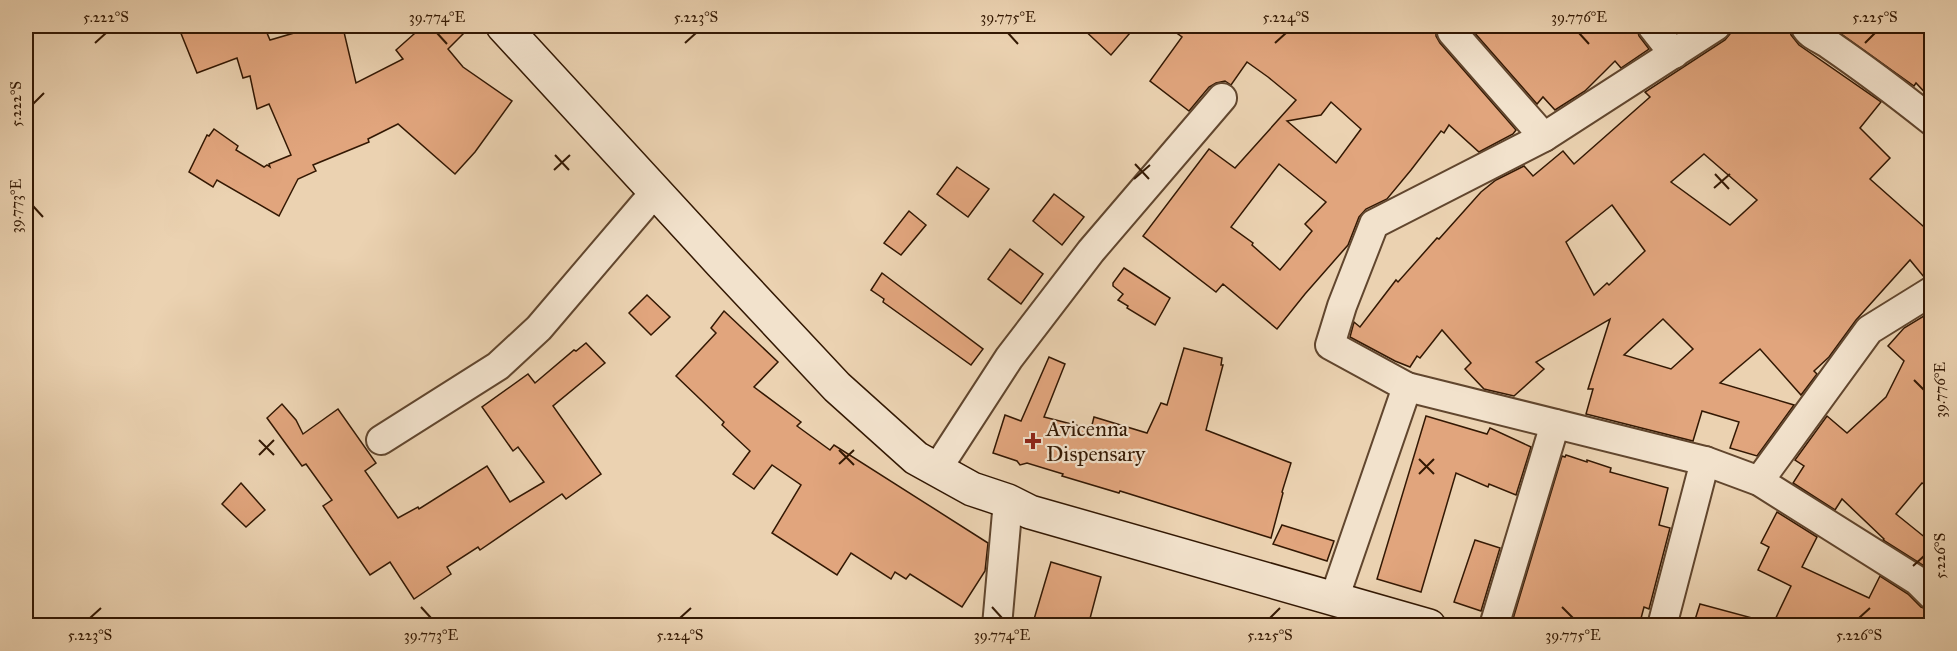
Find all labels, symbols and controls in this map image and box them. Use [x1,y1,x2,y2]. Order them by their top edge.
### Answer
text: 5.222°S [83,8,129,26]
text: 39.774°E [409,8,465,26]
text: 5.223°S [674,8,718,26]
text: 39.775°E [980,8,1036,26]
text: 5.224°S [1263,8,1309,26]
text: 39.776°E [1551,8,1607,26]
text: 5.225°S [1852,8,1898,26]
text: 5.222°S [7,81,25,127]
text: 39.773°E [7,179,25,233]
text: 39.776°E [1931,362,1949,418]
place label: Avicenna Dispensary [1045,415,1146,467]
marker: Avicenna Dispensary [1024,432,1042,450]
text: 5.226°S [1931,533,1949,579]
text: 5.223°S [68,626,112,644]
text: 39.773°E [404,626,458,644]
text: 5.224°S [657,626,703,644]
text: 39.774°E [974,626,1030,644]
text: 5.225°S [1247,626,1293,644]
text: 39.775°E [1545,626,1601,644]
text: 5.226°S [1836,626,1882,644]

